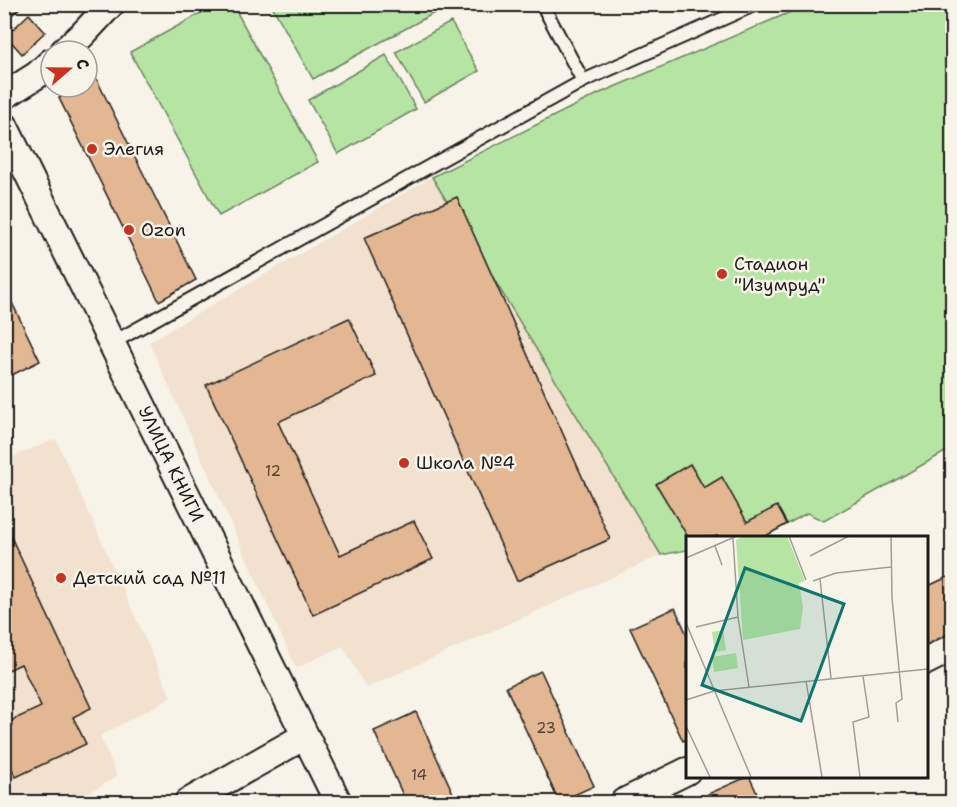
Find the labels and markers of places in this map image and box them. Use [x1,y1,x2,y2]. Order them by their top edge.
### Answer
place label: Элегия [104,137,164,161]
marker: Элегия [85,142,99,156]
place label: Ozon [141,218,186,242]
marker: Ozon [122,223,136,237]
place label: Стадион "Изумруд" [734,252,826,297]
marker: Стадион "Изумруд" [715,267,729,281]
place label: Школа №4 [416,451,515,475]
marker: Школа №4 [397,456,411,470]
place label: Детский сад №11 [73,566,226,590]
marker: Детский сад №11 [54,571,68,585]

